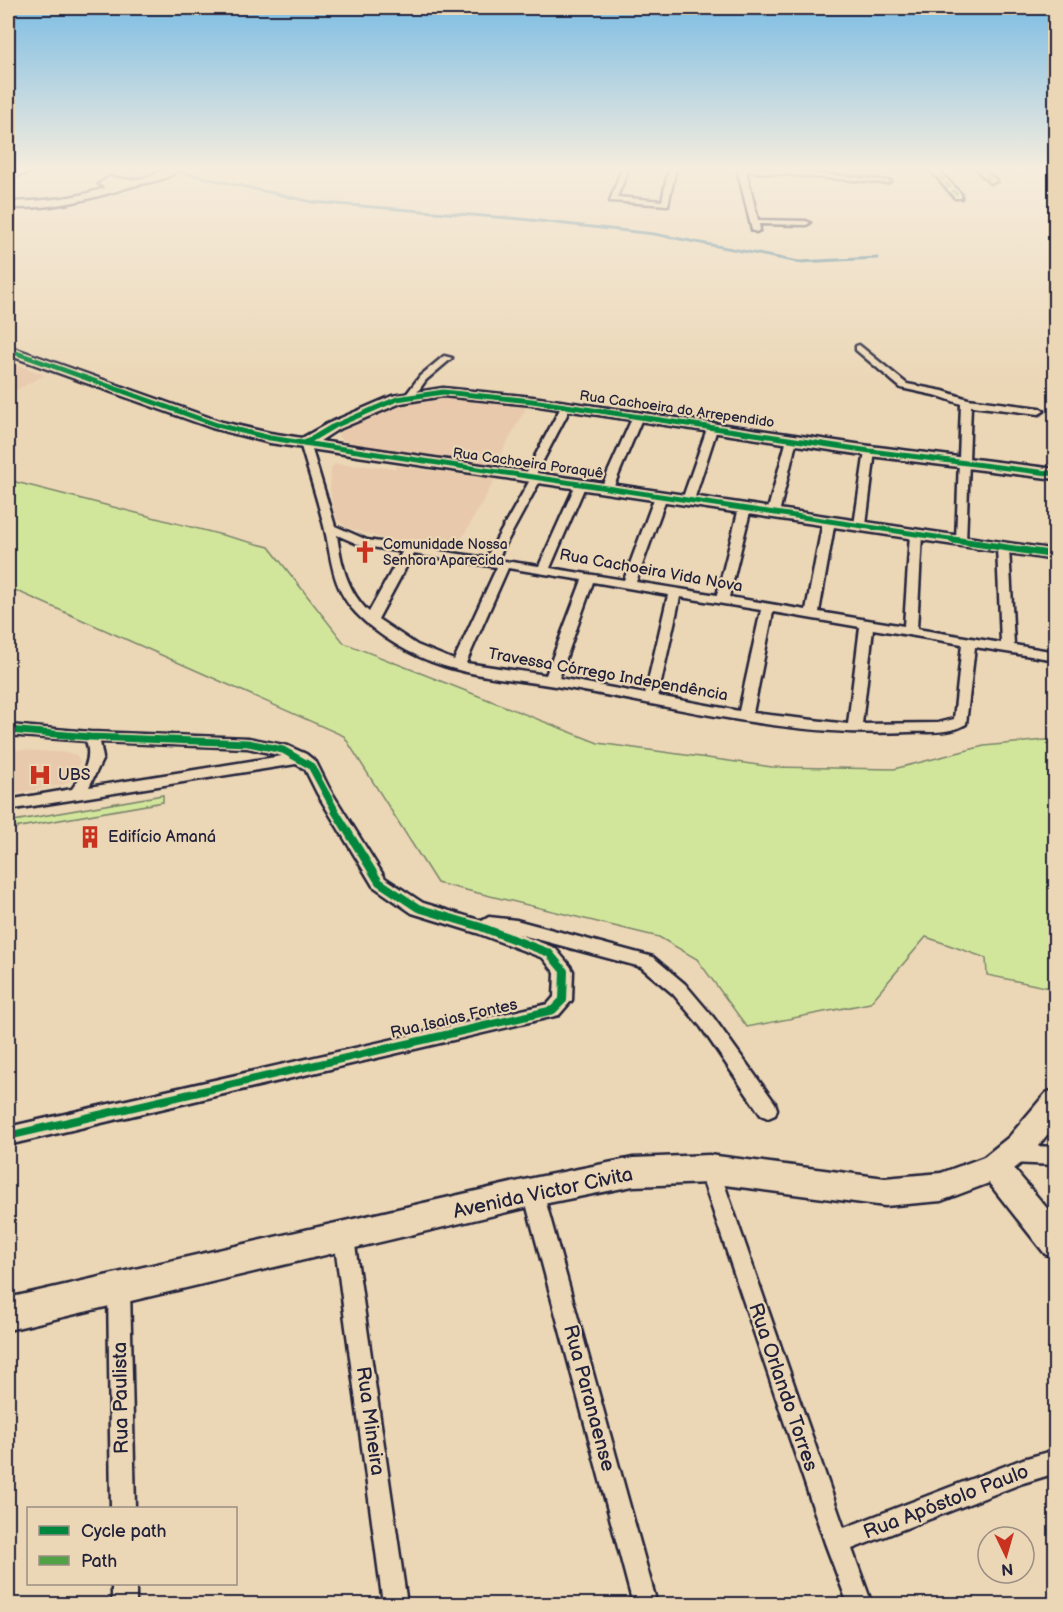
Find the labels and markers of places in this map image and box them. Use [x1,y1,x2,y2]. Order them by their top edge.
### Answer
place label: Comunidade Nossa Senhora Aparecida [383,536,508,569]
church icon: Comunidade Nossa Senhora Aparecida [352,539,378,565]
hospital icon: UBS [27,762,53,788]
place label: UBS [58,766,90,785]
building icon: Edifício Amaná [77,824,103,850]
place label: Edifício Amaná [108,828,216,847]

